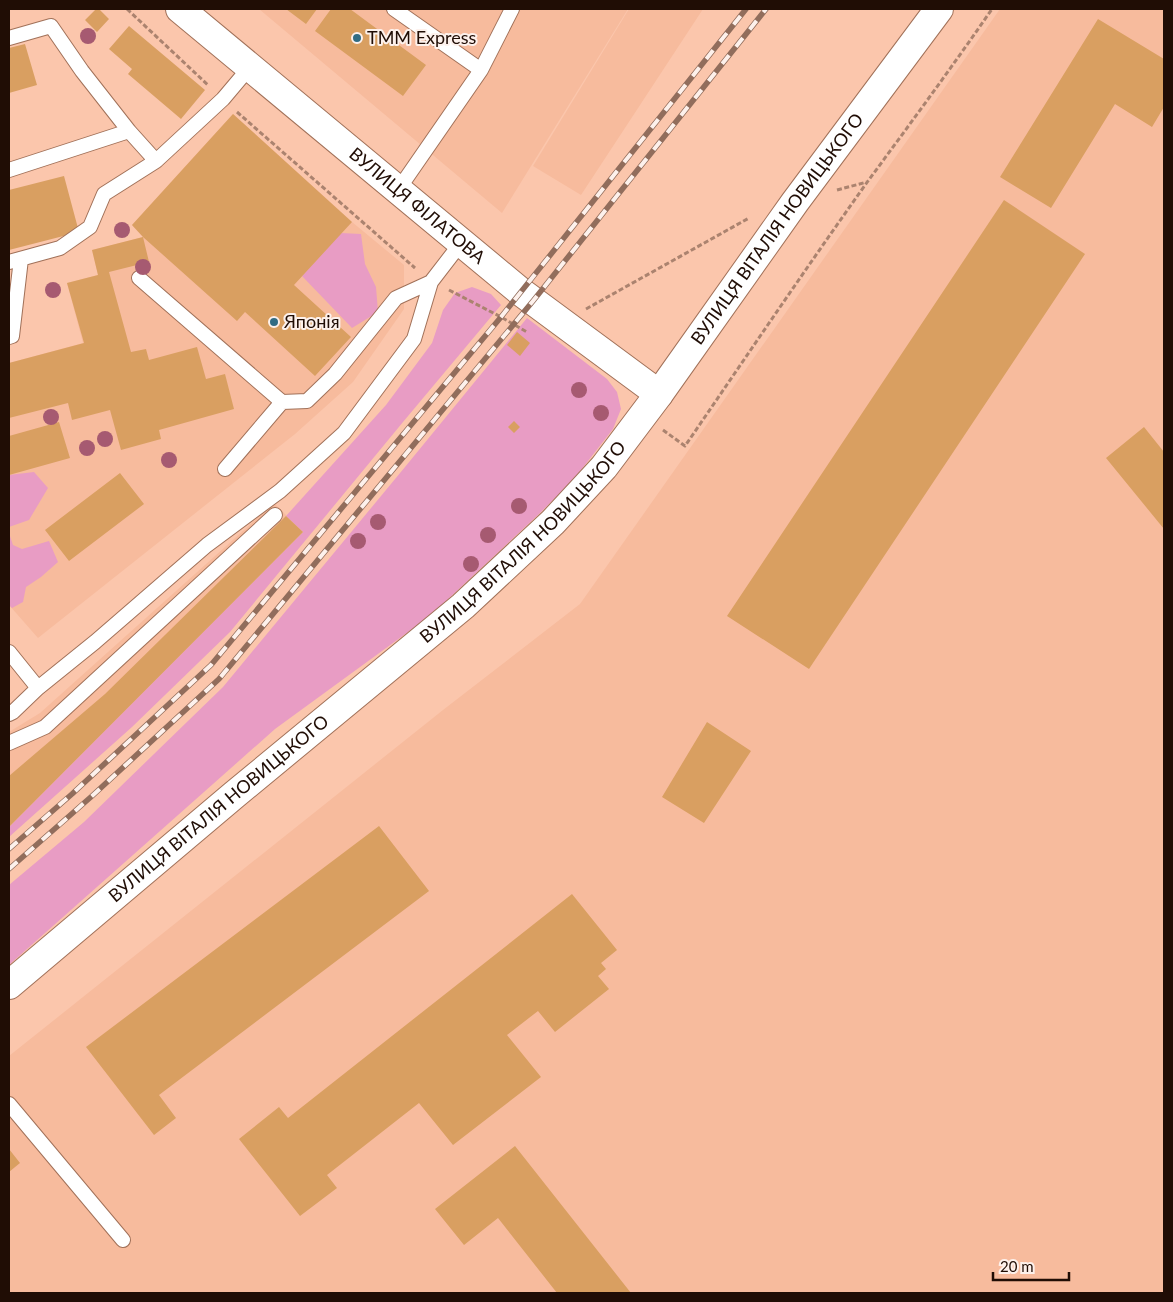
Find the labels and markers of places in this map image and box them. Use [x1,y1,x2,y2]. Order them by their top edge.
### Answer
place label: TMM Express [367,26,477,48]
marker: TMM Express [351,32,363,44]
place label: Японія [283,310,340,332]
marker: Японія [268,316,280,328]

